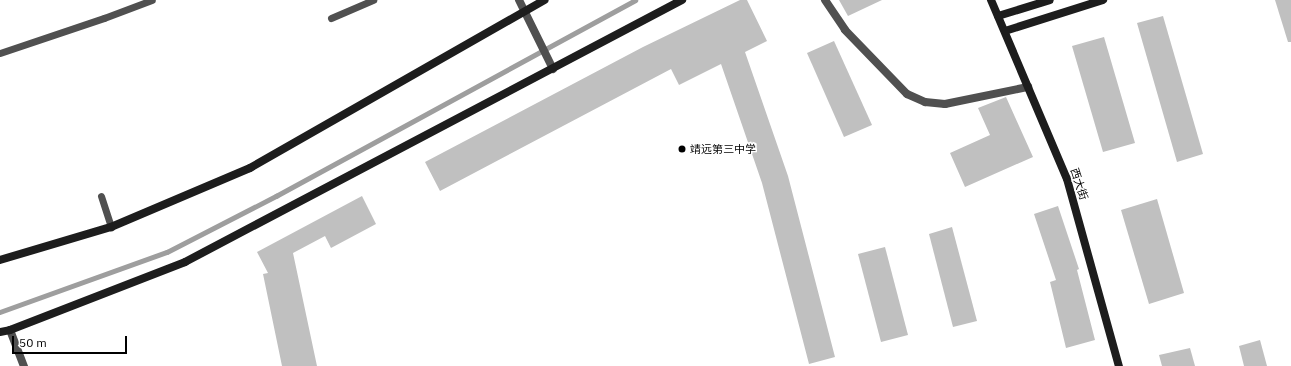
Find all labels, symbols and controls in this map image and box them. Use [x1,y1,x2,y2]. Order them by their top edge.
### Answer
place label: 靖远第三中学 [690,142,756,156]
marker: 靖远第三中学 [677,144,687,154]
street label: 西大街 [1068,166,1090,202]
scale bar [14,328,129,354]
text: 50 m [19,335,47,350]

